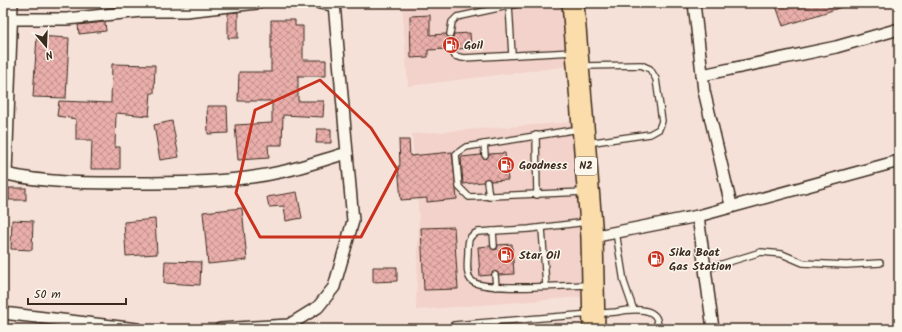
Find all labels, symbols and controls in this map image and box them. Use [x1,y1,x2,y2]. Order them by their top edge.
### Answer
north arrow [26,26,66,66]
fuel station icon: Goil [441,35,461,55]
place label: Goil [464,36,484,55]
text: N [43,45,55,64]
fuel station icon: Goodness [496,155,516,175]
place label: Goodness [519,156,568,175]
road number: N2 [575,157,597,175]
place label: Sika Boat Gas Station [669,243,732,276]
fuel station icon: Star Oil [496,245,516,265]
place label: Star Oil [519,246,561,265]
fuel station icon: Sika Boat Gas Station [646,249,666,269]
scale bar [28,280,126,306]
text: 50 m [34,285,61,304]

